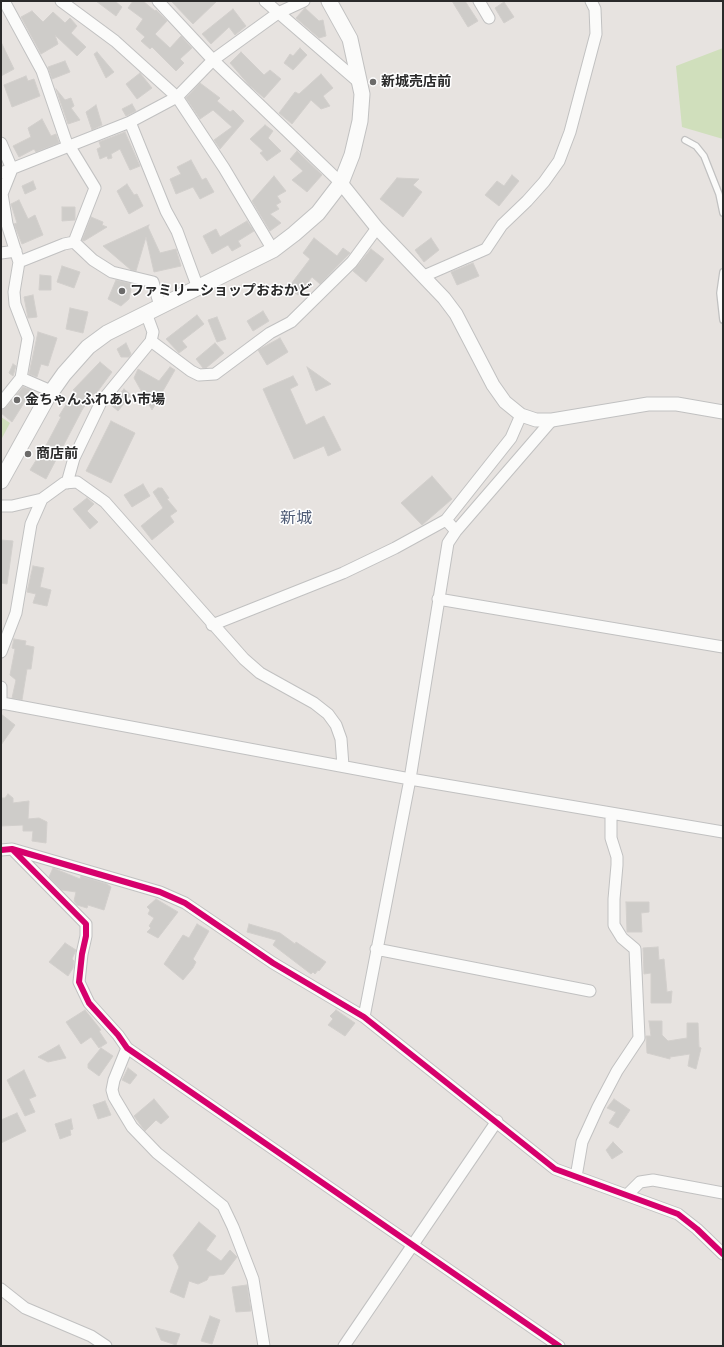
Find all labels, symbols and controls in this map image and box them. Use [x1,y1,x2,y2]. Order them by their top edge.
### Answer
place label: 新城売店前 [381,74,451,90]
marker: 新城売店前 [368,77,378,87]
place label: ファミリーショップおおかど [130,283,312,299]
marker: ファミリーショップおおかど [117,286,127,296]
place label: 金ちゃんふれあい市場 [25,392,165,408]
marker: 金ちゃんふれあい市場 [12,395,22,405]
place label: 商店前 [36,446,78,462]
marker: 商店前 [23,449,33,459]
district label: 新城 [280,509,312,529]

